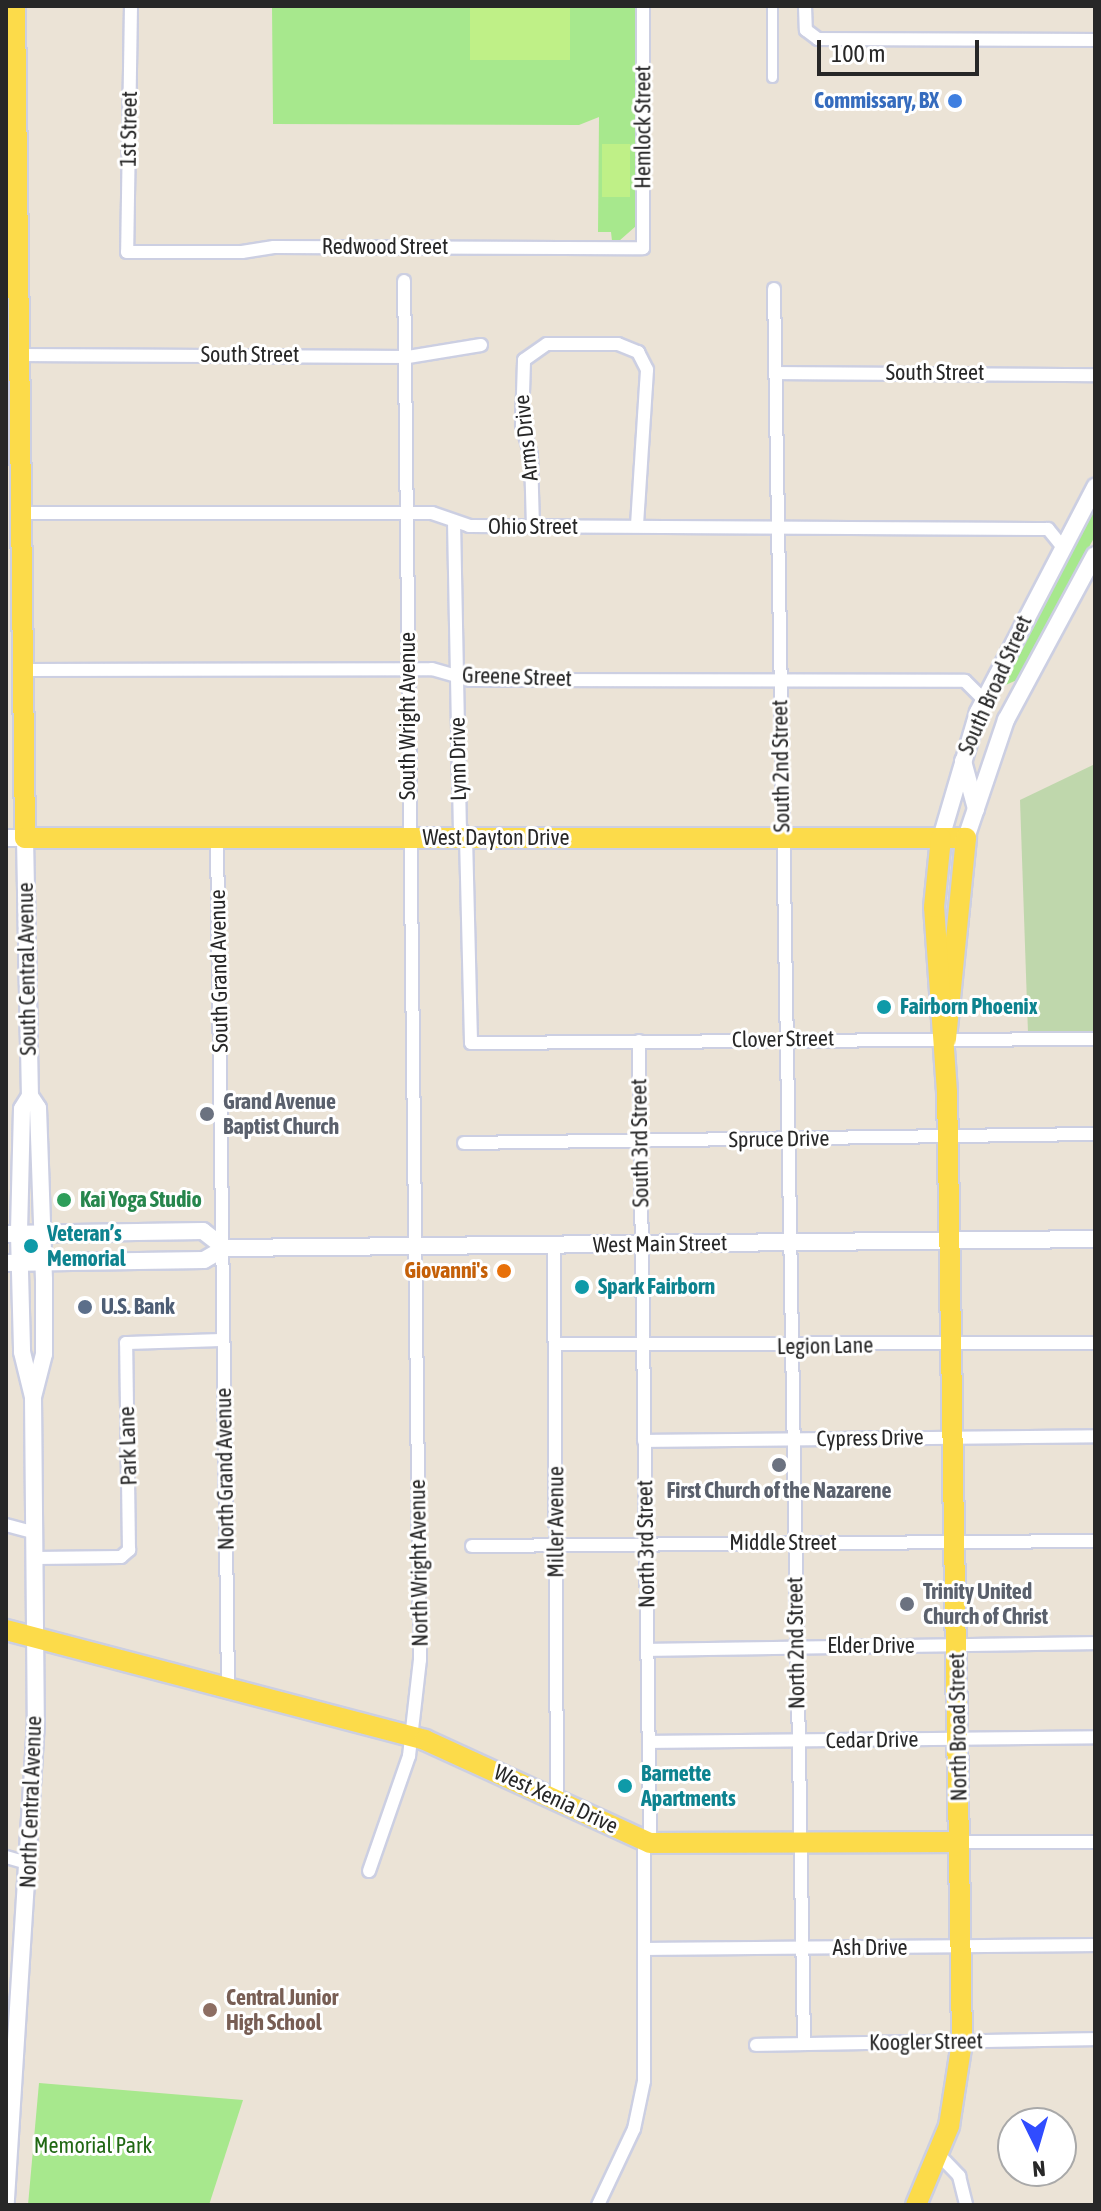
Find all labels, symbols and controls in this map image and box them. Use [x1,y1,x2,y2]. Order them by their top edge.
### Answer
scale bar [821,24,983,74]
text: 100 m [831,40,885,67]
street label: Hemlock Street [630,65,656,189]
place label: Commissary, BX [814,88,939,114]
street label: 1st Street [115,91,143,167]
marker: Commissary, BX [946,92,964,110]
street label: Redwood Street [322,234,448,260]
street label: South Street [201,342,299,368]
street label: South Street [886,360,984,386]
street label: Arms Drive [508,394,544,482]
street label: Ohio Street [488,514,578,540]
street label: South Broad Street [953,611,1037,759]
street label: South Wright Avenue [395,632,421,800]
street label: Greene Street [462,662,572,692]
street label: South 2nd Street [767,699,795,833]
street label: Lynn Drive [444,717,472,801]
street label: West Dayton Drive [423,825,569,851]
street label: South Central Avenue [12,882,42,1056]
street label: South Grand Avenue [204,889,234,1053]
place label: Fairborn Phoenix [900,994,1038,1020]
marker: Fairborn Phoenix [875,998,893,1016]
street label: Clover Street [732,1025,834,1053]
street label: South 3rd Street [626,1078,654,1208]
place label: Grand Avenue Baptist Church [223,1088,339,1140]
marker: Grand Avenue Baptist Church [198,1105,216,1123]
street label: Spruce Drive [728,1125,830,1153]
place label: Kai Yoga Studio [80,1187,202,1213]
marker: Kai Yoga Studio [55,1191,73,1209]
place label: Veteran’s Memorial [47,1220,126,1272]
street label: West Main Street [593,1230,727,1258]
marker: Veteran’s Memorial [22,1237,40,1255]
place label: Giovanni's [404,1258,488,1284]
marker: Giovanni's [495,1262,513,1280]
place label: Spark Fairborn [598,1274,715,1300]
marker: Spark Fairborn [573,1278,591,1296]
place label: U.S. Bank [101,1294,175,1320]
marker: U.S. Bank [76,1298,94,1316]
street label: Legion Lane [777,1332,873,1360]
street label: North Grand Avenue [210,1388,240,1550]
street label: Park Lane [113,1406,143,1486]
street label: Cypress Drive [816,1424,924,1452]
marker: First Church of the Nazarene [770,1456,788,1474]
street label: Miller Avenue [543,1466,569,1578]
place label: First Church of the Nazarene [667,1478,891,1504]
street label: North Wright Avenue [404,1479,434,1647]
street label: North 3rd Street [632,1480,660,1608]
street label: Middle Street [729,1530,837,1556]
street label: North 2nd Street [782,1577,810,1709]
place label: Trinity United Church of Christ [923,1578,1048,1630]
marker: Trinity United Church of Christ [898,1595,916,1613]
street label: Elder Drive [827,1633,915,1659]
street label: North Broad Street [944,1652,972,1802]
street label: North Central Avenue [15,1715,47,1889]
street label: Cedar Drive [825,1726,919,1754]
street label: West Xenia Drive [490,1759,622,1839]
place label: Barnette Apartments [641,1760,736,1812]
marker: Barnette Apartments [616,1777,634,1795]
street label: Ash Drive [833,1935,907,1961]
place label: Central Junior High School [226,1984,338,2036]
marker: Central Junior High School [201,2001,219,2019]
street label: Koogler Street [869,2028,983,2056]
north arrow [997,2107,1077,2187]
park label: Memorial Park [34,2133,152,2159]
text: N [1031,2155,1047,2182]

